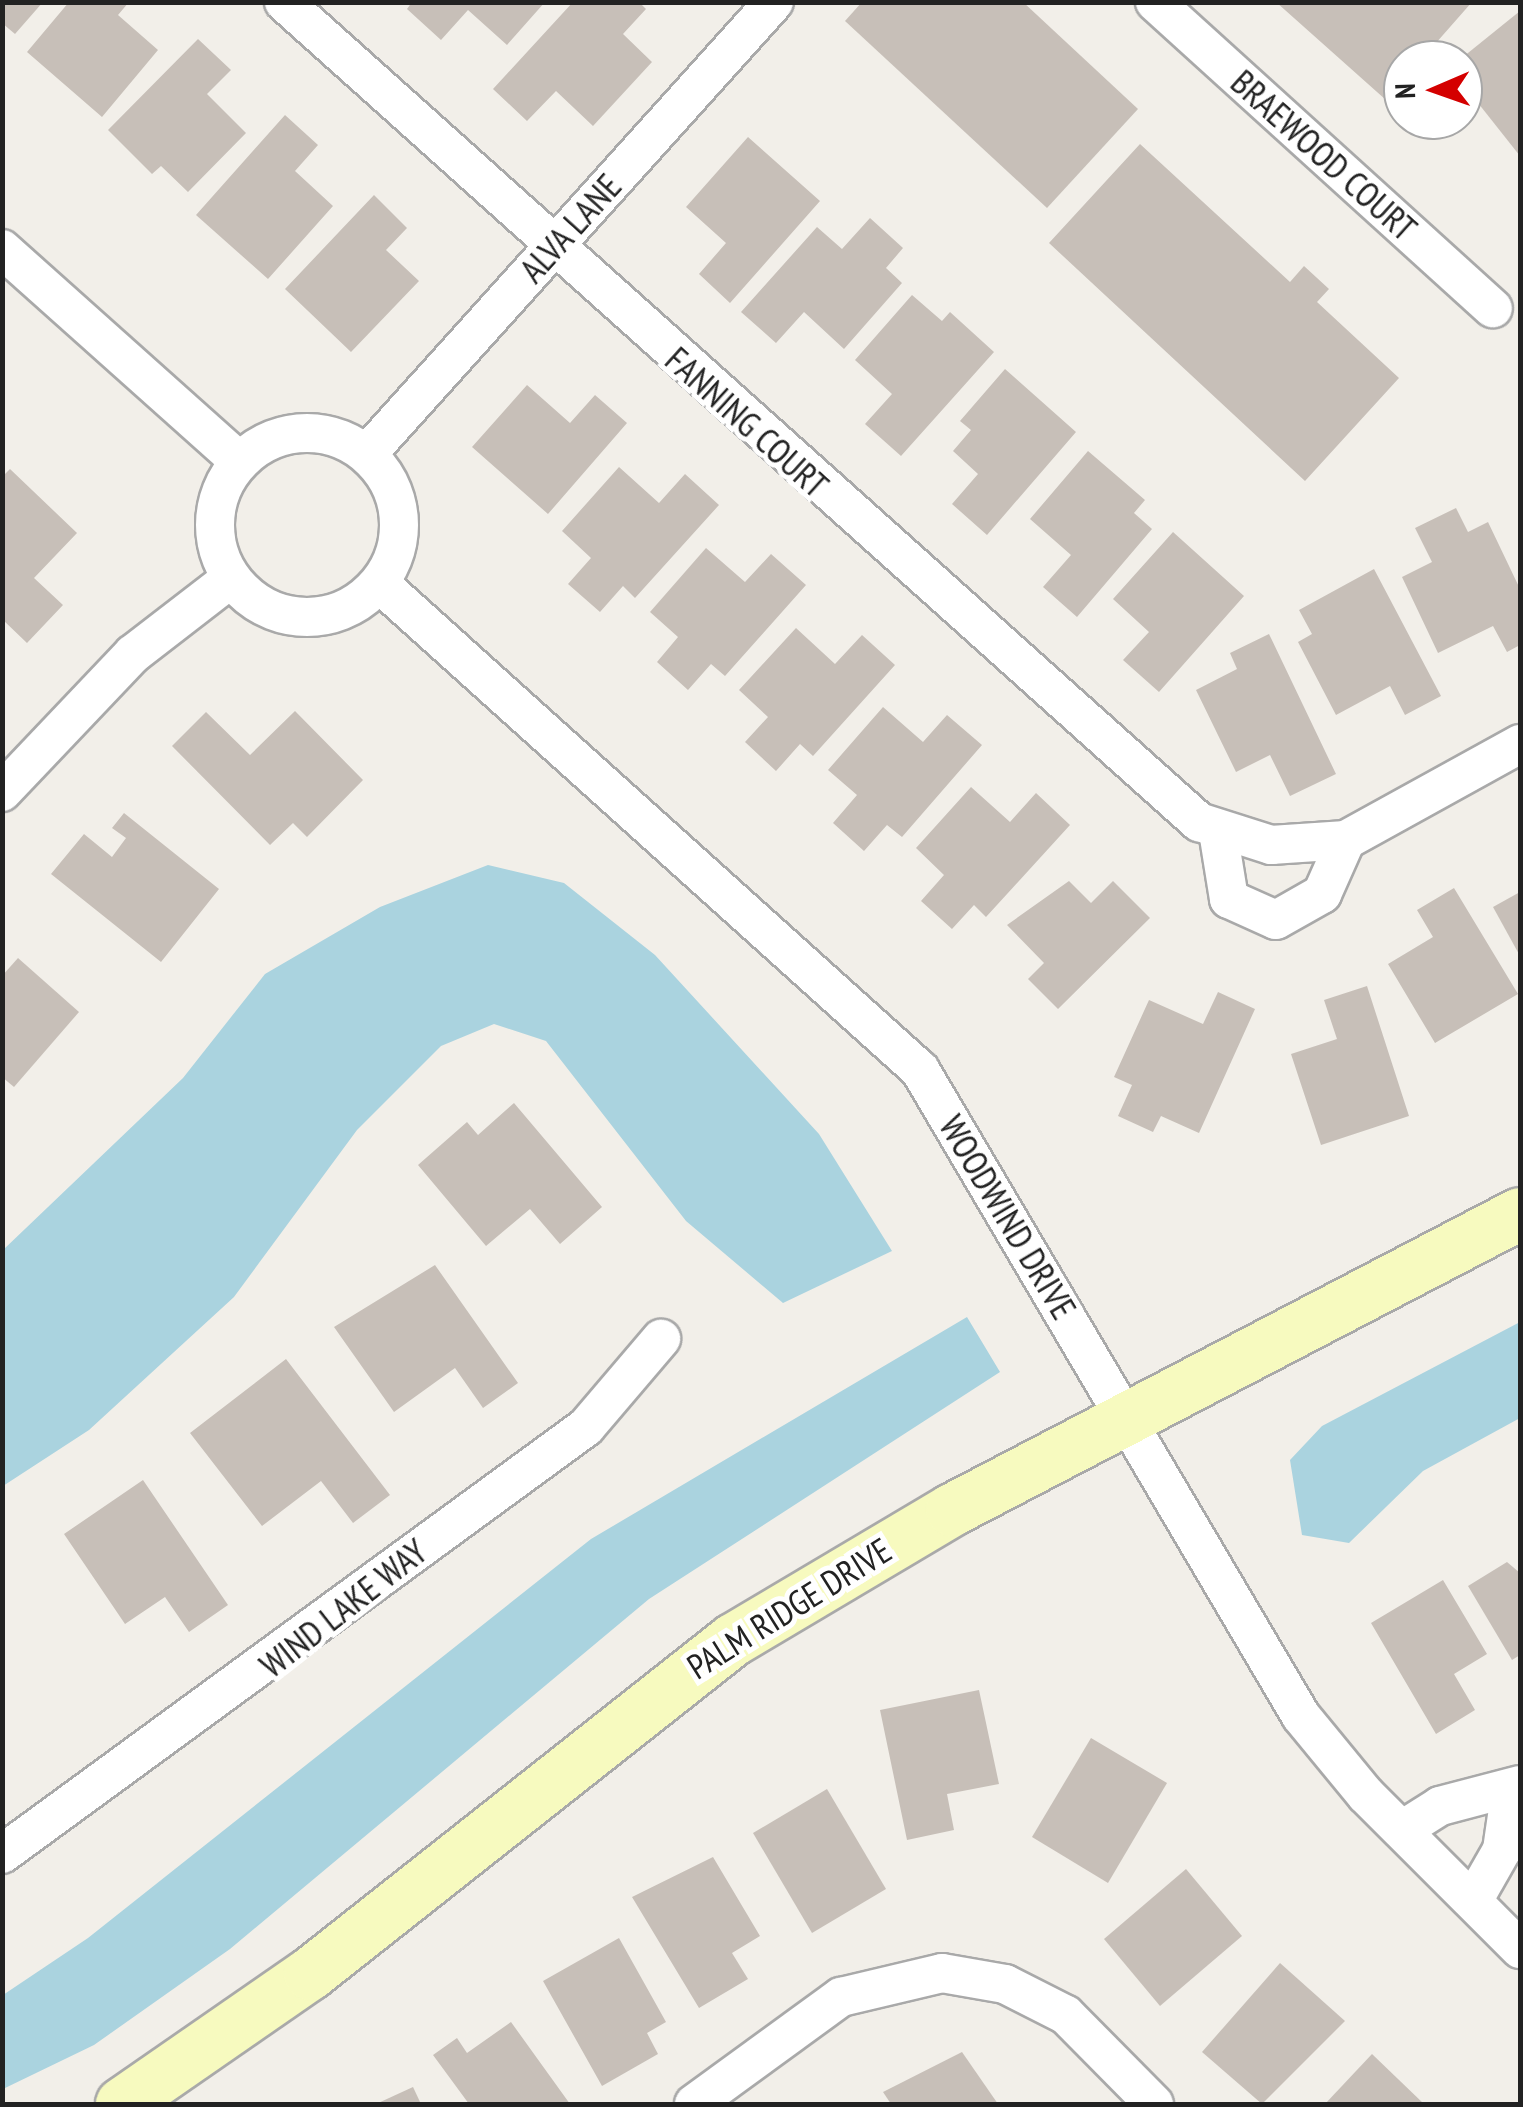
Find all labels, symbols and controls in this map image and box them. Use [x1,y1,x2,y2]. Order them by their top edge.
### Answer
north arrow [1383,40,1483,140]
street label: BRAEWOOD COURT [1223,61,1425,249]
text: N [1386,83,1423,99]
street label: ALVA LANE [510,165,630,291]
street label: FANNING COURT [657,338,837,506]
street label: WOODWIND DRIVE [931,1108,1085,1326]
street label: PALM RIDGE DRIVE [679,1529,899,1687]
street label: WIND LAKE WAY [251,1530,435,1686]

